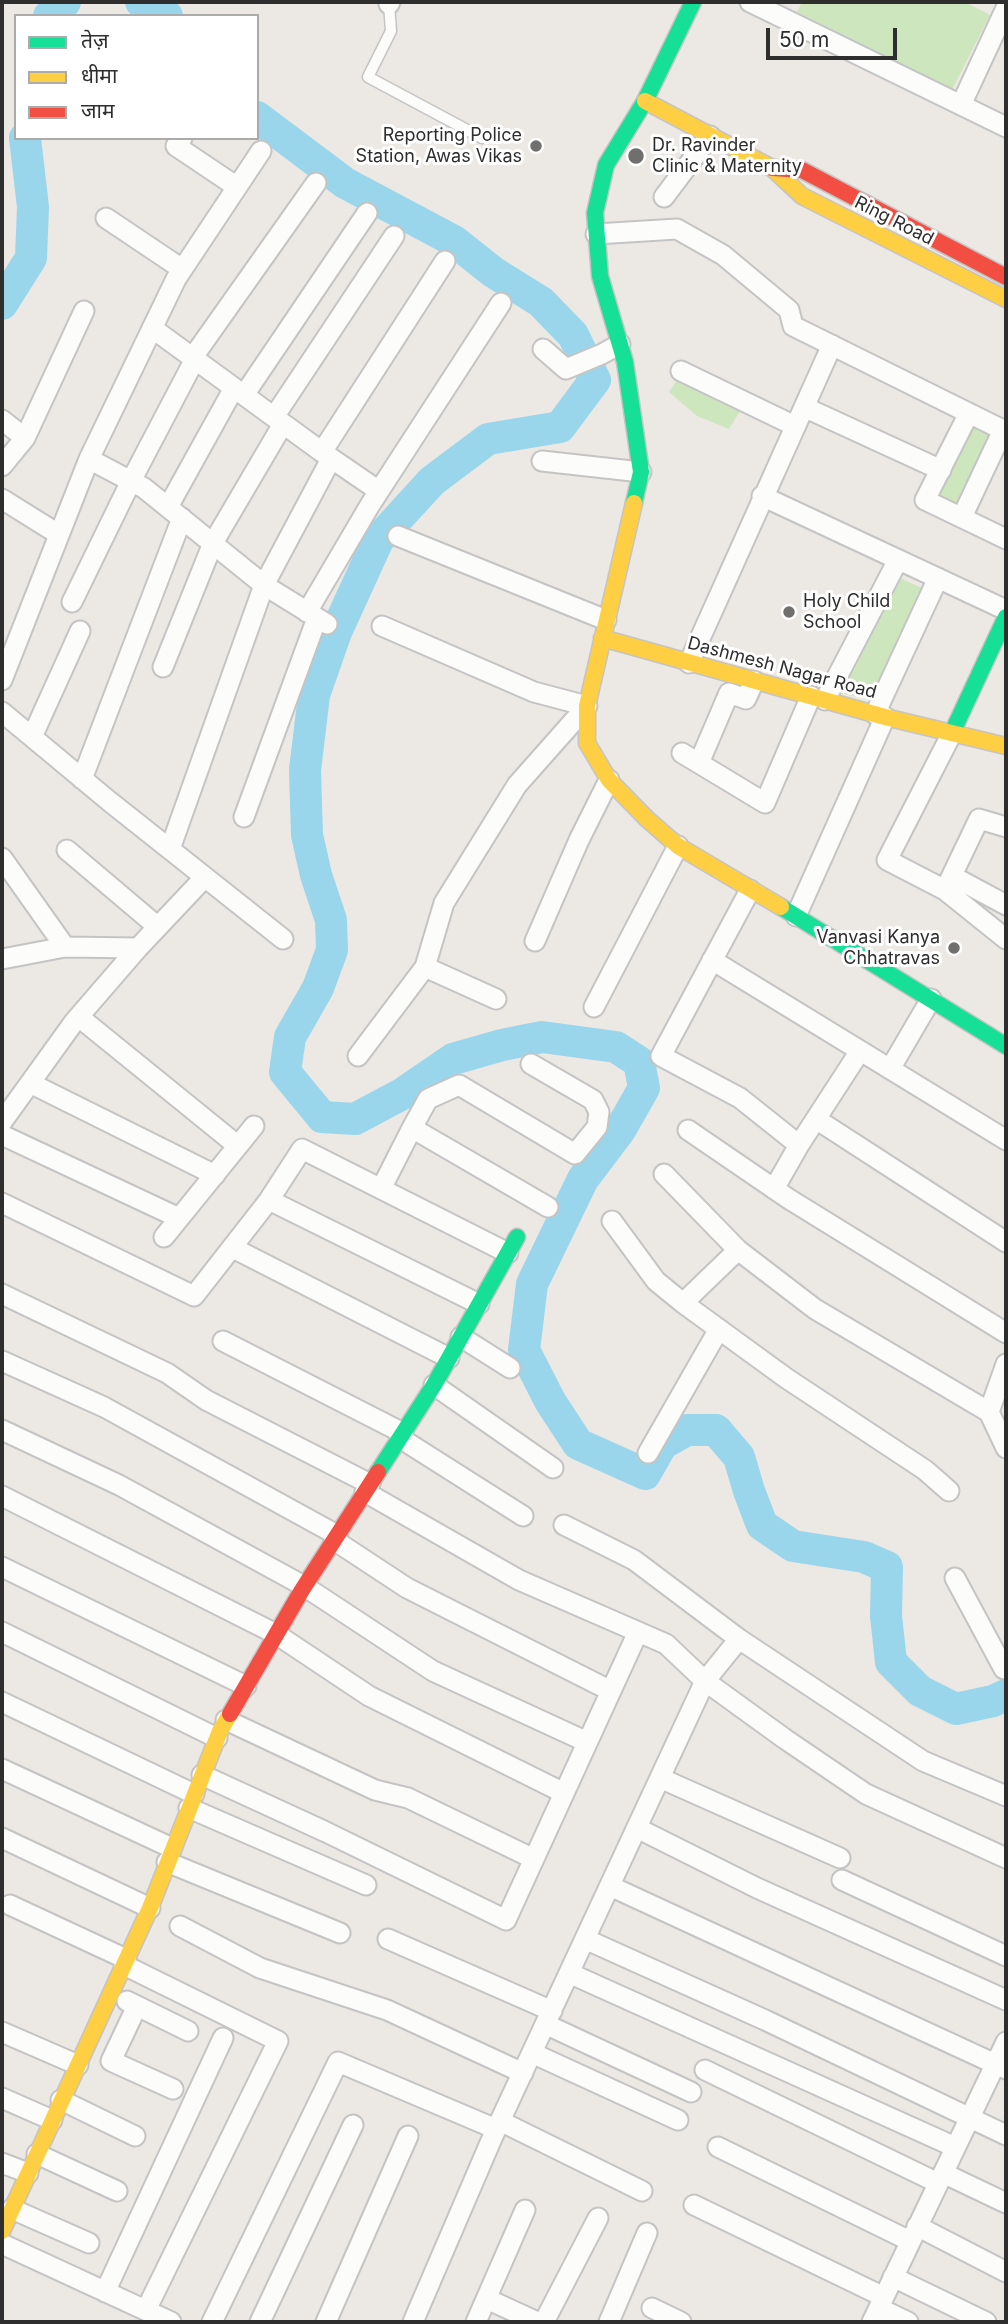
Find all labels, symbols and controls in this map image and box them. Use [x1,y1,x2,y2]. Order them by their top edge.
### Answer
legend [14,14,259,140]
scale bar [770,14,901,58]
text: 50 m [779,27,829,52]
text: तेज़ [81,28,109,53]
text: धीमा [81,63,117,88]
text: जाम [81,98,115,123]
place label: Reporting Police Station, Awas Vikas [356,125,522,168]
place label: Dr. Ravinder Clinic & Maternity [652,135,802,178]
marker: Reporting Police Station, Awas Vikas [528,138,544,154]
marker: Dr. Ravinder Clinic & Maternity [626,146,646,166]
street label: Ring Road [851,192,937,250]
place label: Holy Child School [803,591,890,634]
marker: Holy Child School [781,604,797,620]
street label: Dashmesh Nagar Road [685,632,879,704]
place label: Vanvasi Kanya Chhatravas [816,927,940,970]
marker: Vanvasi Kanya Chhatravas [946,940,962,956]

